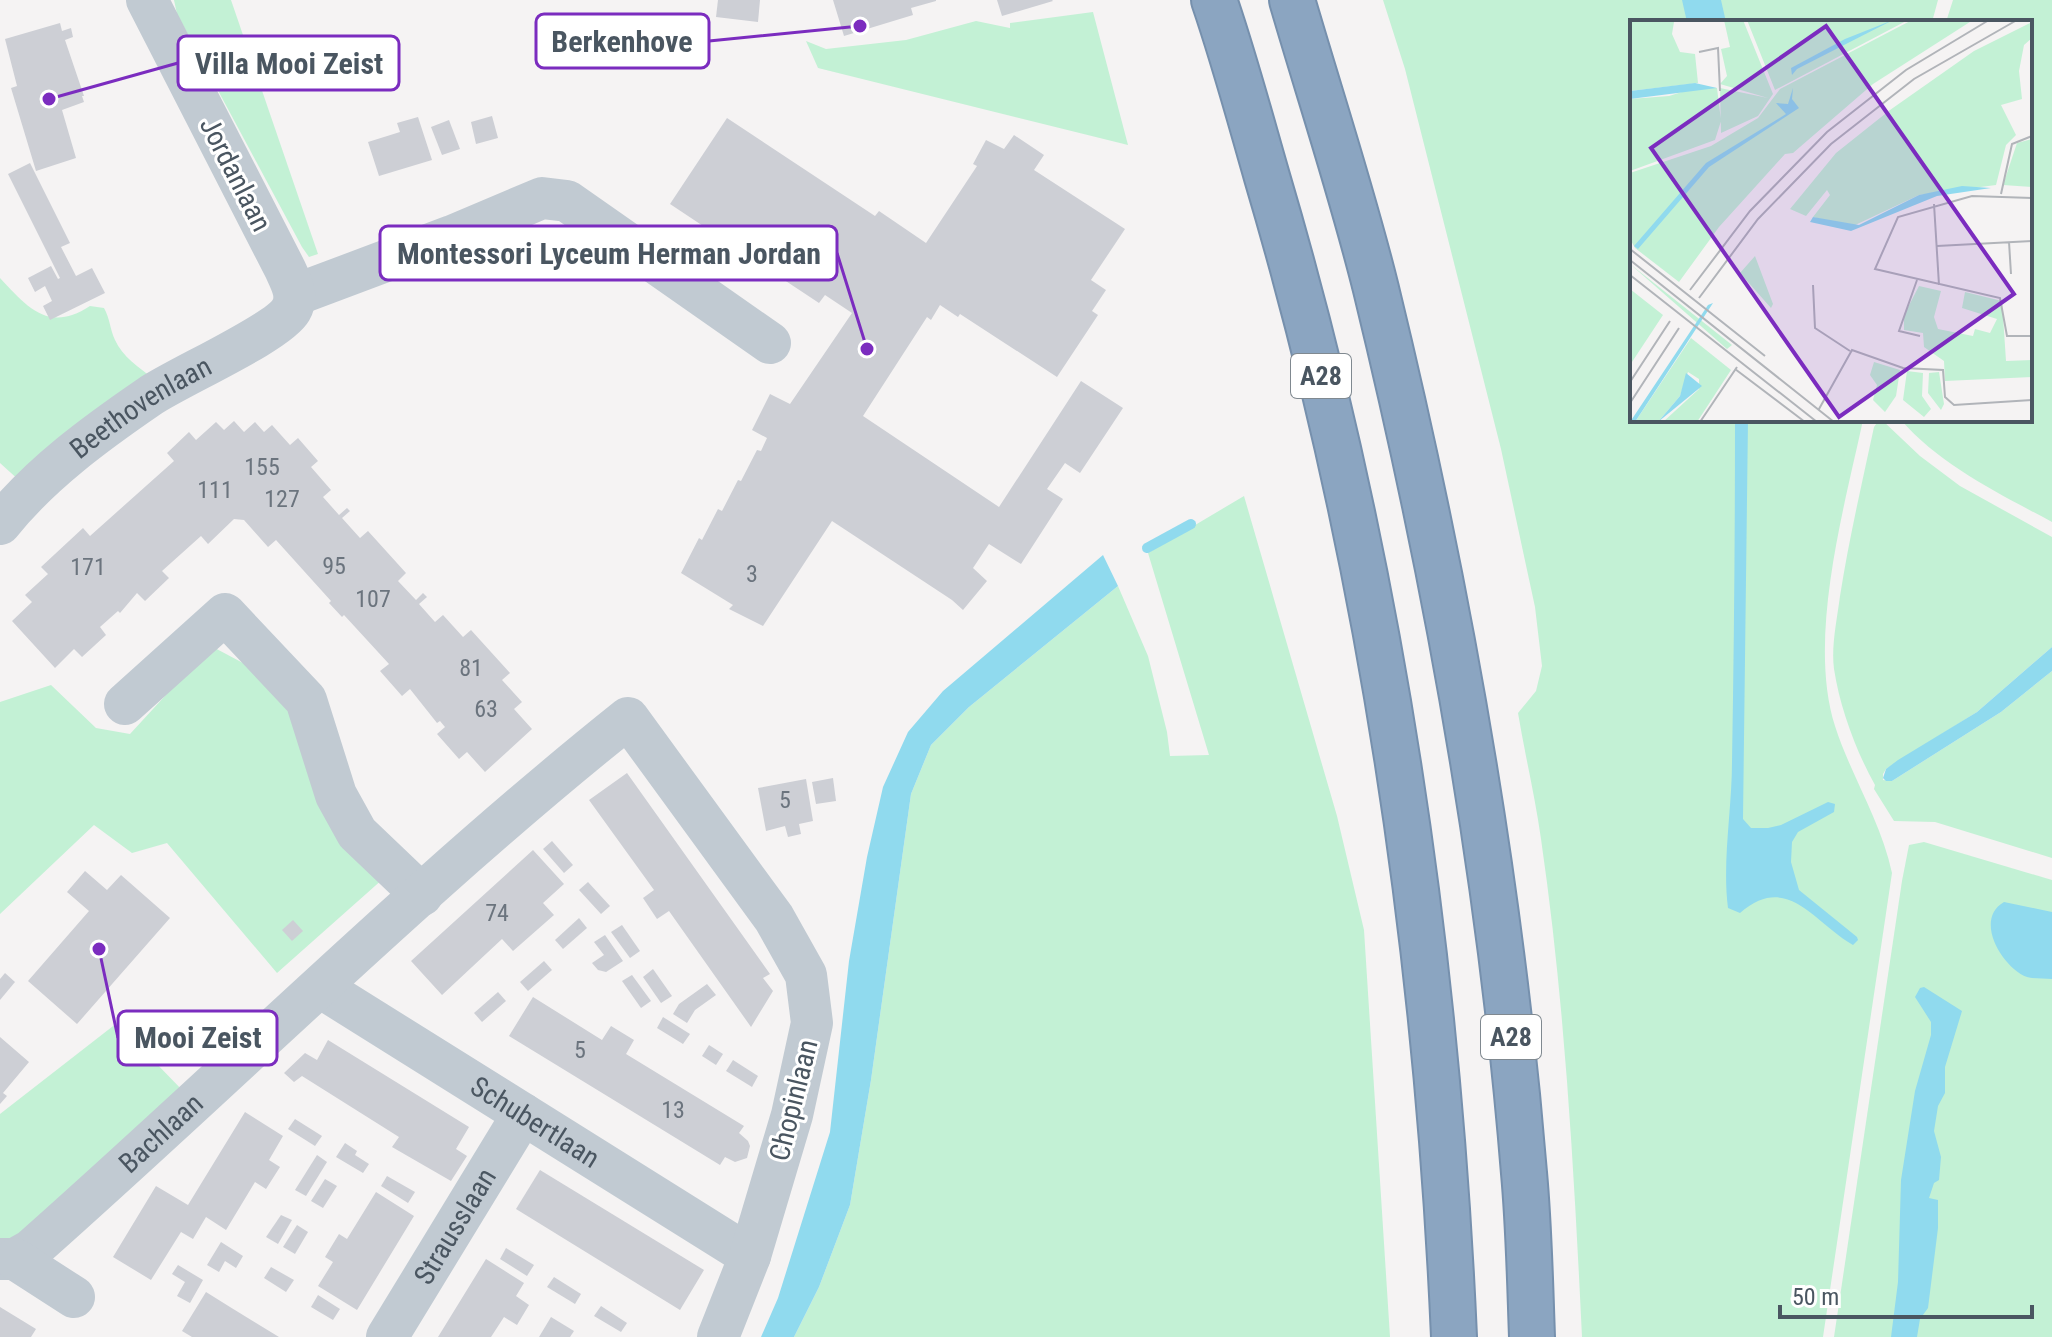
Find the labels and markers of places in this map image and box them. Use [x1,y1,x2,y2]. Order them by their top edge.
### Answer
callout: Berkenhove [536,14,709,68]
callout: Villa Mooi Zeist [178,36,399,90]
callout: Montessori Lyceum Herman Jordan [380,226,837,280]
callout: Mooi Zeist [118,1011,277,1065]

